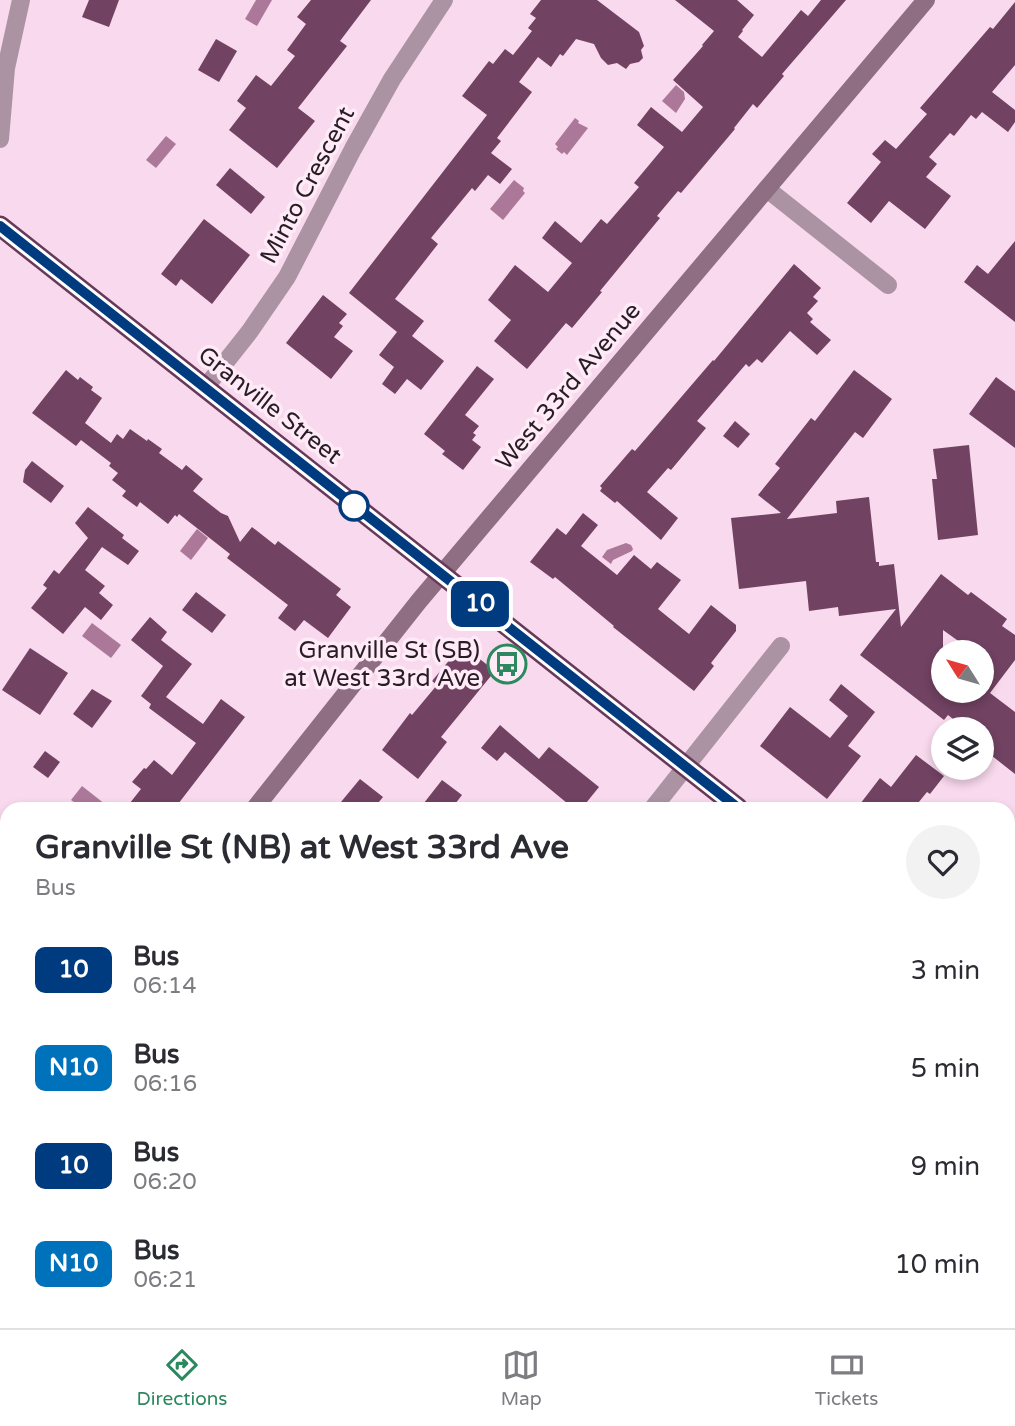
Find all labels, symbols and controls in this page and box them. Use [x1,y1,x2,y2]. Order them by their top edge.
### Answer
street label: Minto Crescent [254,102,361,269]
street label: West 33rd Avenue [490,297,647,476]
street label: Granville Street [192,340,347,470]
unlabelled marker [339,491,369,521]
line badge: 10 [448,581,512,627]
text: 10 [465,589,495,618]
place label: Granville St (SB) at West 33rd Ave [284,636,480,693]
north arrow [931,640,994,704]
map controls [931,640,994,780]
bus stop icon: Granville St (SB) at West 33rd Ave [486,643,528,685]
button: layers [931,717,994,780]
button: heart [906,825,980,899]
text: Granville St (NB) at West 33rd Ave [35,828,569,867]
text: Bus [35,874,76,902]
text: Bus [133,941,179,972]
text: 10 [58,955,89,984]
text: 3 min [911,955,980,986]
text: 06:14 [133,972,197,1000]
text: Bus [133,1039,180,1070]
text: N10 [49,1053,98,1082]
text: 5 min [911,1053,980,1084]
text: 06:16 [133,1070,197,1098]
text: Bus [133,1137,179,1168]
text: 10 [58,1151,89,1180]
text: 9 min [911,1151,980,1182]
text: 06:20 [133,1168,197,1196]
text: Bus [133,1235,180,1266]
text: N10 [49,1249,98,1278]
text: 10 min [894,1249,980,1280]
text: 06:21 [133,1266,197,1294]
tab: Directions [137,1346,228,1410]
tab: Map [501,1346,542,1410]
tab: Tickets [815,1346,878,1410]

